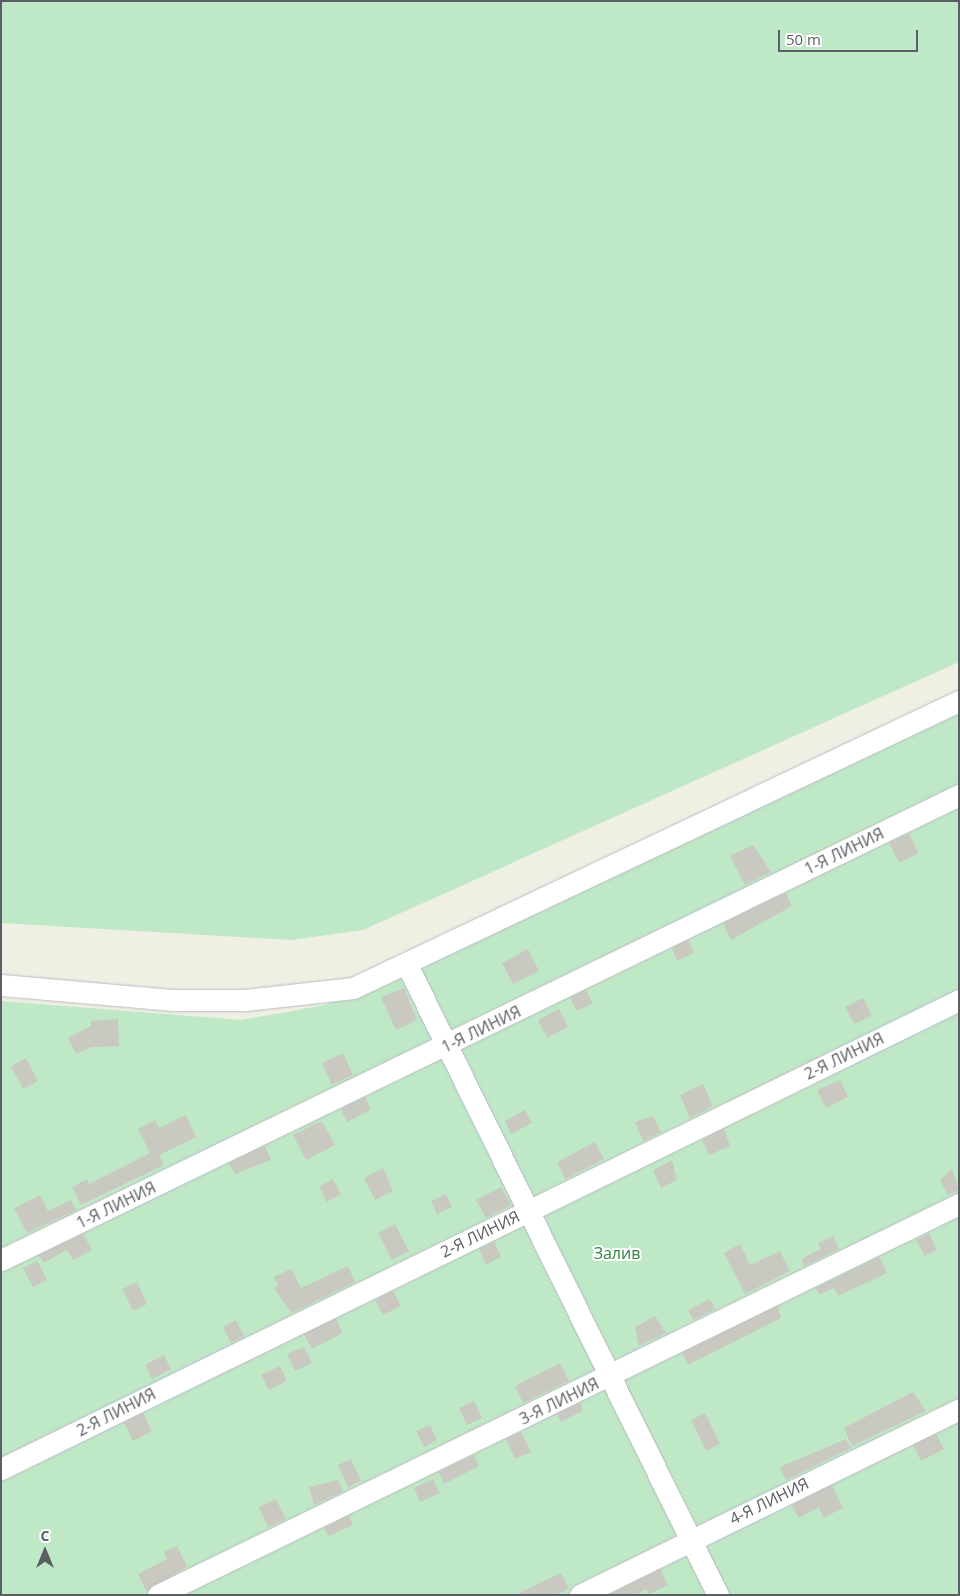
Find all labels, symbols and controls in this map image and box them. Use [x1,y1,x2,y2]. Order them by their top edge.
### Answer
scale bar [780,20,920,52]
text: 50 m [786,29,821,49]
street label: 1-Я ЛИНИЯ [801,824,887,878]
street label: 1-Я ЛИНИЯ [438,1002,524,1056]
street label: 2-Я ЛИНИЯ [801,1029,887,1083]
street label: 1-Я ЛИНИЯ [73,1178,159,1232]
street label: 2-Я ЛИНИЯ [437,1207,523,1261]
park label: Залив [594,1243,640,1263]
street label: 3-Я ЛИНИЯ [516,1374,602,1428]
street label: 2-Я ЛИНИЯ [73,1384,159,1440]
street label: 4-Я ЛИНИЯ [726,1474,812,1528]
north arrow [20,1526,70,1576]
text: С [41,1526,49,1545]

